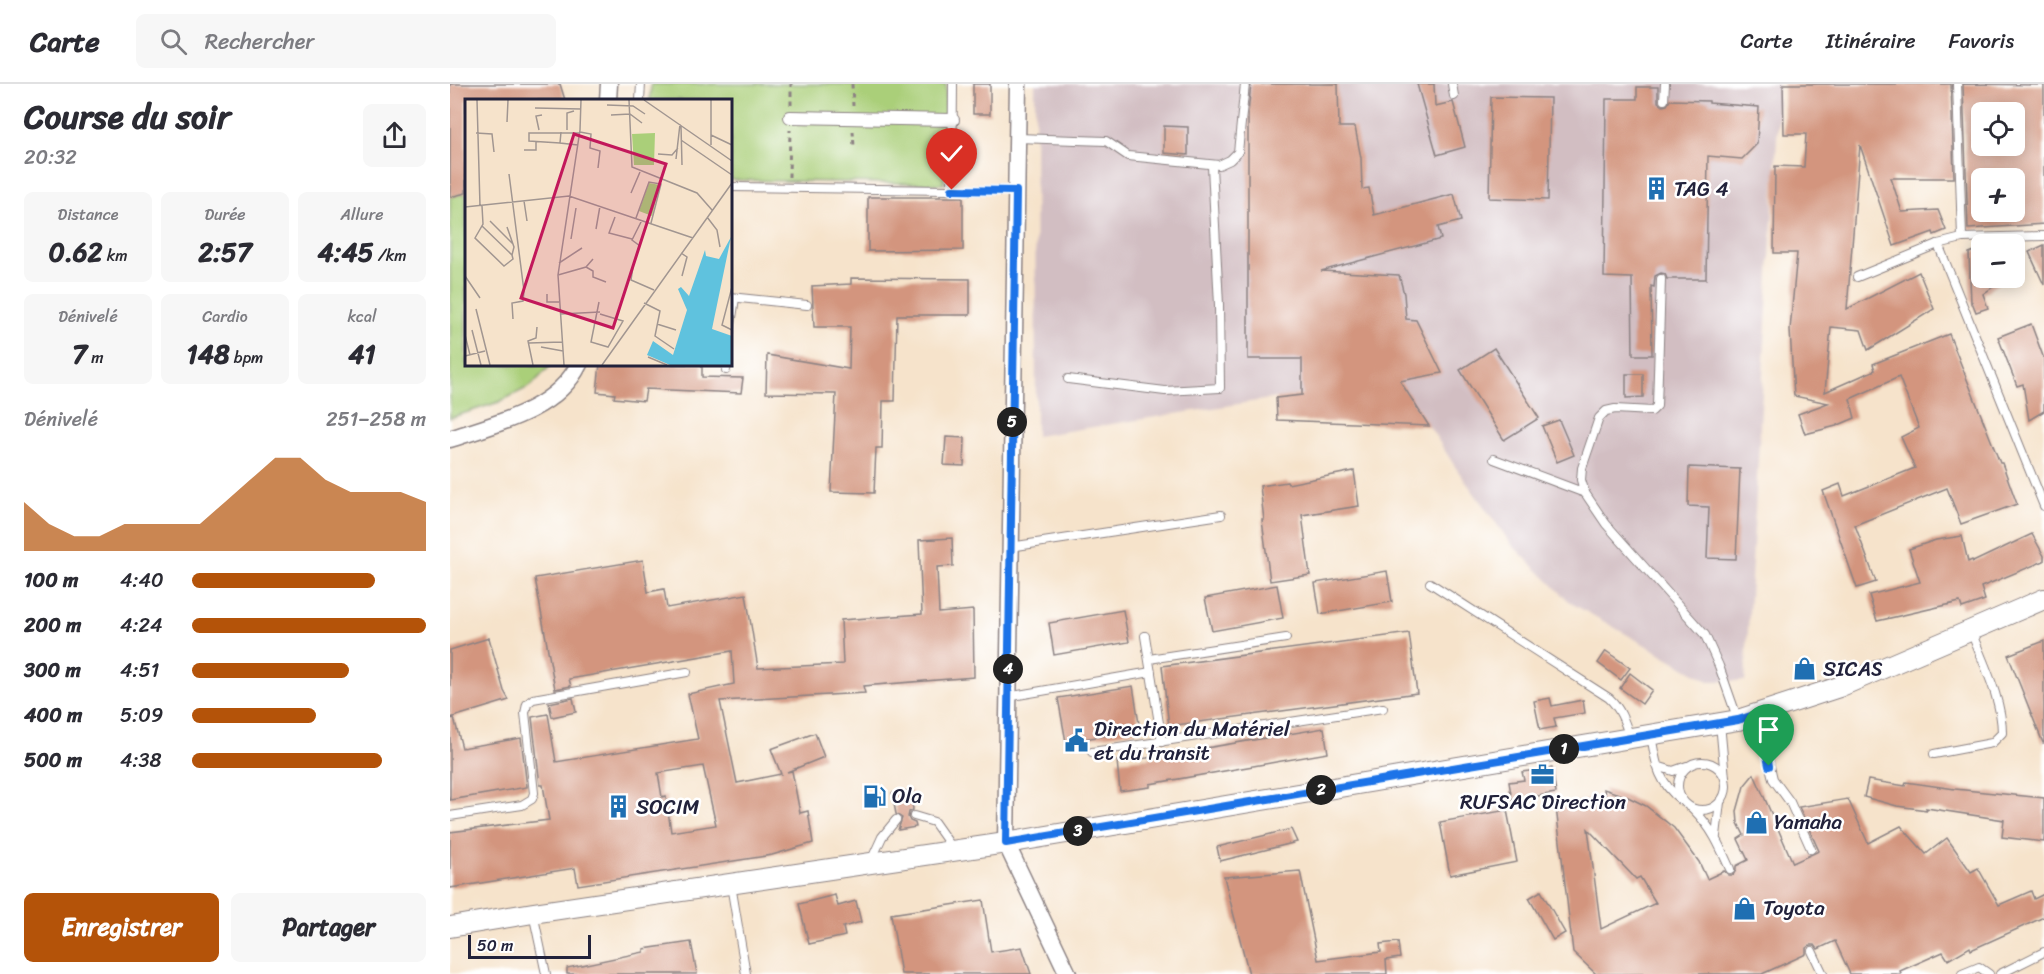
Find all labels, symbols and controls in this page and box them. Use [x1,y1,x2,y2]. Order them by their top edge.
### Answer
search box [136,14,556,68]
text: Carte [30,17,100,66]
text: Rechercher [205,22,314,61]
text: Carte [1741,22,1793,60]
text: Itinéraire [1826,22,1916,60]
text: Favoris [1949,22,2014,60]
icon: search [157,25,190,58]
text: Course du soir [24,88,230,146]
inset map [465,99,732,366]
map controls [1971,102,2025,288]
button: locate [1971,102,2025,156]
button: share [363,104,426,167]
pin [926,128,977,190]
icon: check [935,137,968,170]
text: 20:32 [24,140,77,175]
button: + [1971,168,2025,222]
place label: TAG 4 [1674,170,1729,208]
building icon: TAG 4 [1643,176,1669,202]
text: Distance [58,200,118,229]
text: Durée [204,200,246,229]
text: Allure [341,200,383,229]
text: 0.62 [48,229,103,275]
text: 2:57 [198,229,252,275]
text: 4:45 [317,229,374,275]
button: − [1971,234,2025,288]
text: km [103,241,128,270]
text: /km [374,241,407,270]
text: Dénivelé [58,302,118,331]
text: Cardio [202,302,248,331]
text: kcal [347,302,377,331]
text: 7 [72,331,87,377]
text: 148 [187,331,230,377]
text: 41 [348,331,376,377]
text: m [87,343,104,372]
text: bpm [230,343,263,372]
text: Dénivelé [24,402,98,437]
text: 251–258 m [326,402,426,437]
pin: 5 [997,407,1027,437]
text: 5 [1007,407,1017,436]
text: 100 m [24,563,78,598]
text: 4:40 [120,563,164,598]
text: 200 m [24,608,81,643]
text: 4:24 [120,608,163,643]
place label: SICAS [1823,650,1882,688]
text: 300 m [24,653,81,688]
text: 4:51 [120,653,159,688]
pin: 4 [993,654,1023,684]
text: 4 [1003,654,1013,683]
shop icon: SICAS [1792,656,1818,682]
text: 400 m [24,698,82,733]
text: 5:09 [120,698,163,733]
pin [1743,704,1794,766]
place label: Direction du Matériel et du transit [1094,710,1291,772]
icon: arrive [1752,713,1785,746]
public building icon: Direction du Matériel et du transit [1063,728,1089,754]
pin: 1 [1549,734,1579,764]
text: 1 [1561,734,1567,763]
text: 500 m [24,743,82,778]
text: 4:38 [120,743,162,778]
office icon: RUFSAC Direction [1530,761,1556,787]
pin: 2 [1306,775,1336,805]
text: 2 [1316,775,1326,804]
place label: Ola [892,777,923,815]
fuel station icon: Ola [861,783,887,809]
place label: RUFSAC Direction [1460,783,1626,821]
place label: SOCIM [636,788,699,826]
building icon: SOCIM [605,794,631,820]
place label: Yamaha [1774,803,1843,841]
shop icon: Yamaha [1743,809,1769,835]
pin: 3 [1063,816,1093,846]
text: 3 [1074,816,1082,845]
place label: Toyota [1763,889,1825,927]
button: Enregistrer [24,893,219,962]
button: Partager [231,893,426,962]
shop icon: Toyota [1732,895,1758,921]
text: 50 m [477,931,513,960]
scale bar [468,932,591,960]

